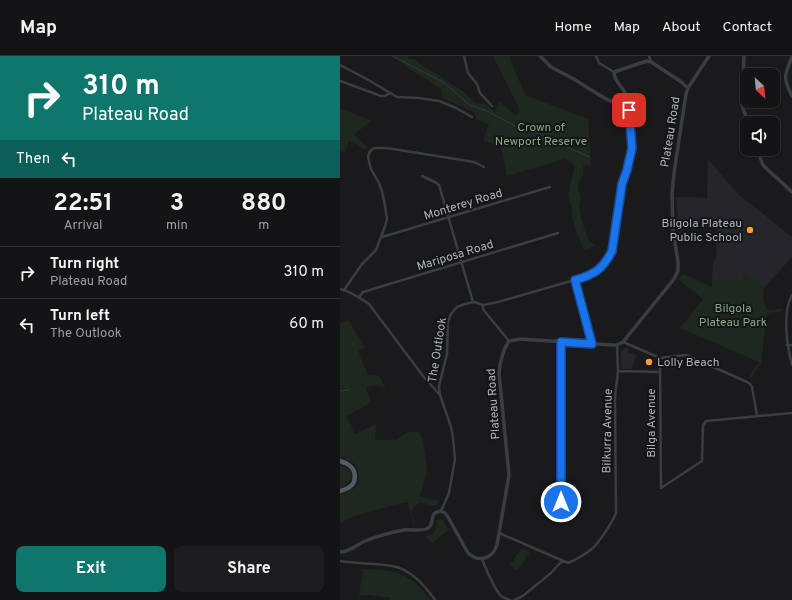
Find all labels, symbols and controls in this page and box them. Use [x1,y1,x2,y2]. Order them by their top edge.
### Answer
text: Map [20,16,57,40]
text: Home [555,19,592,36]
text: Map [614,19,640,36]
text: About [662,19,701,36]
text: Contact [723,19,772,36]
north arrow [740,68,780,108]
map controls [740,68,780,156]
text: 310 m [82,69,160,105]
icon: right [16,72,68,124]
pin [612,93,646,127]
street label: Plateau Road [658,96,684,169]
icon: arrive [618,99,640,121]
text: Plateau Road [82,104,189,127]
button: sound [740,116,780,156]
park label: Crown of Newport Reserve [495,120,587,150]
icon: left [58,148,80,170]
text: Then [16,150,50,169]
street label: Monterey Road [422,185,505,225]
text: 22:51 [53,189,113,219]
text: 3 [170,189,184,219]
text: 880 [241,189,287,219]
place label: Bilgola Plateau Public School [662,216,742,246]
text: Arrival [64,218,102,234]
text: min [166,218,188,234]
text: m [258,218,269,234]
marker: Bilgola Plateau Public School [745,225,755,235]
street label: Mariposa Road [415,237,496,275]
text: Turn right [50,255,119,274]
icon: right [16,262,38,284]
text: 310 m [284,263,324,282]
text: Plateau Road [50,274,127,290]
park label: Bilgola Plateau Park [699,301,767,331]
text: Turn left [50,307,110,326]
icon: left [16,314,38,336]
text: 60 m [289,315,324,334]
street label: The Outlook [425,316,451,384]
text: The Outlook [50,326,122,342]
place label: Lolly Beach [657,355,720,371]
marker: Lolly Beach [644,357,654,367]
street label: Plateau Road [484,368,504,440]
street label: Bilkurra Avenue [599,388,617,474]
street label: Bilga Avenue [644,388,660,458]
position arrow [540,481,582,523]
button: Exit [16,546,166,592]
button: Share [174,546,324,592]

